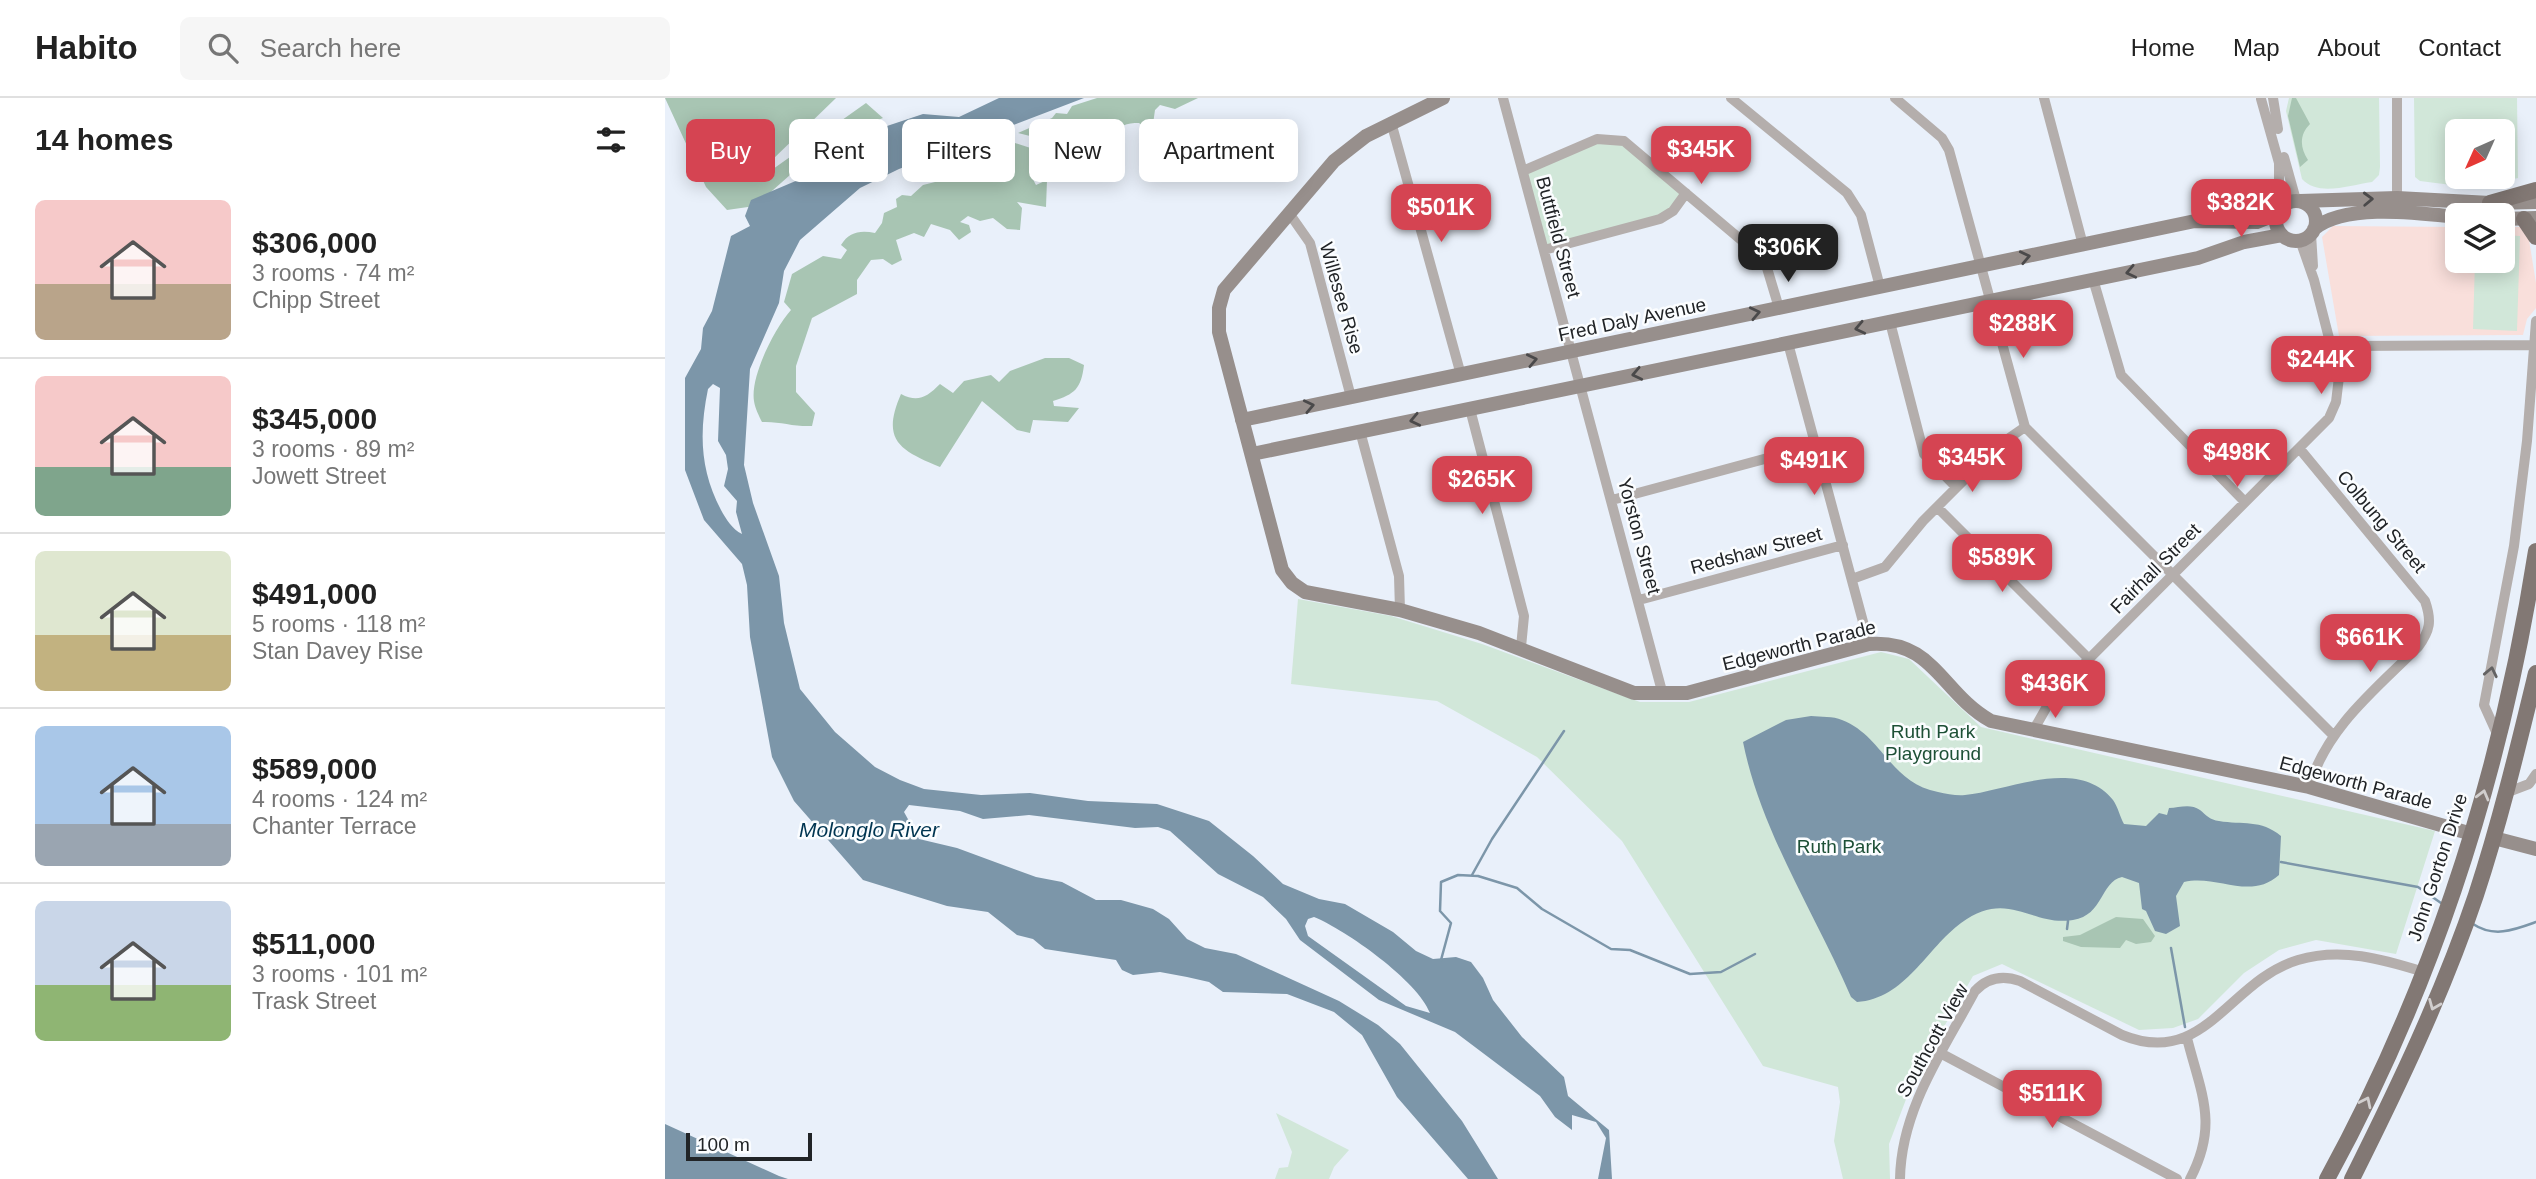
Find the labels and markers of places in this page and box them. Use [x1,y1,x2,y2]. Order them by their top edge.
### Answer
pin: $345K [1652,126,1750,186]
pin: $382K [2192,180,2290,239]
pin: $501K [1392,184,1490,244]
pin: $306K [1739,225,1837,284]
pin: $288K [1974,300,2072,360]
pin: $244K [2272,336,2370,396]
pin: $498K [2188,430,2286,489]
pin: $345K [1923,434,2021,494]
pin: $491K [1765,438,1863,497]
pin: $265K [1433,456,1531,516]
pin: $589K [1953,534,2051,594]
pin: $661K [2321,614,2419,674]
pin: $436K [2006,660,2104,720]
pin: $511K [2003,1070,2101,1130]

